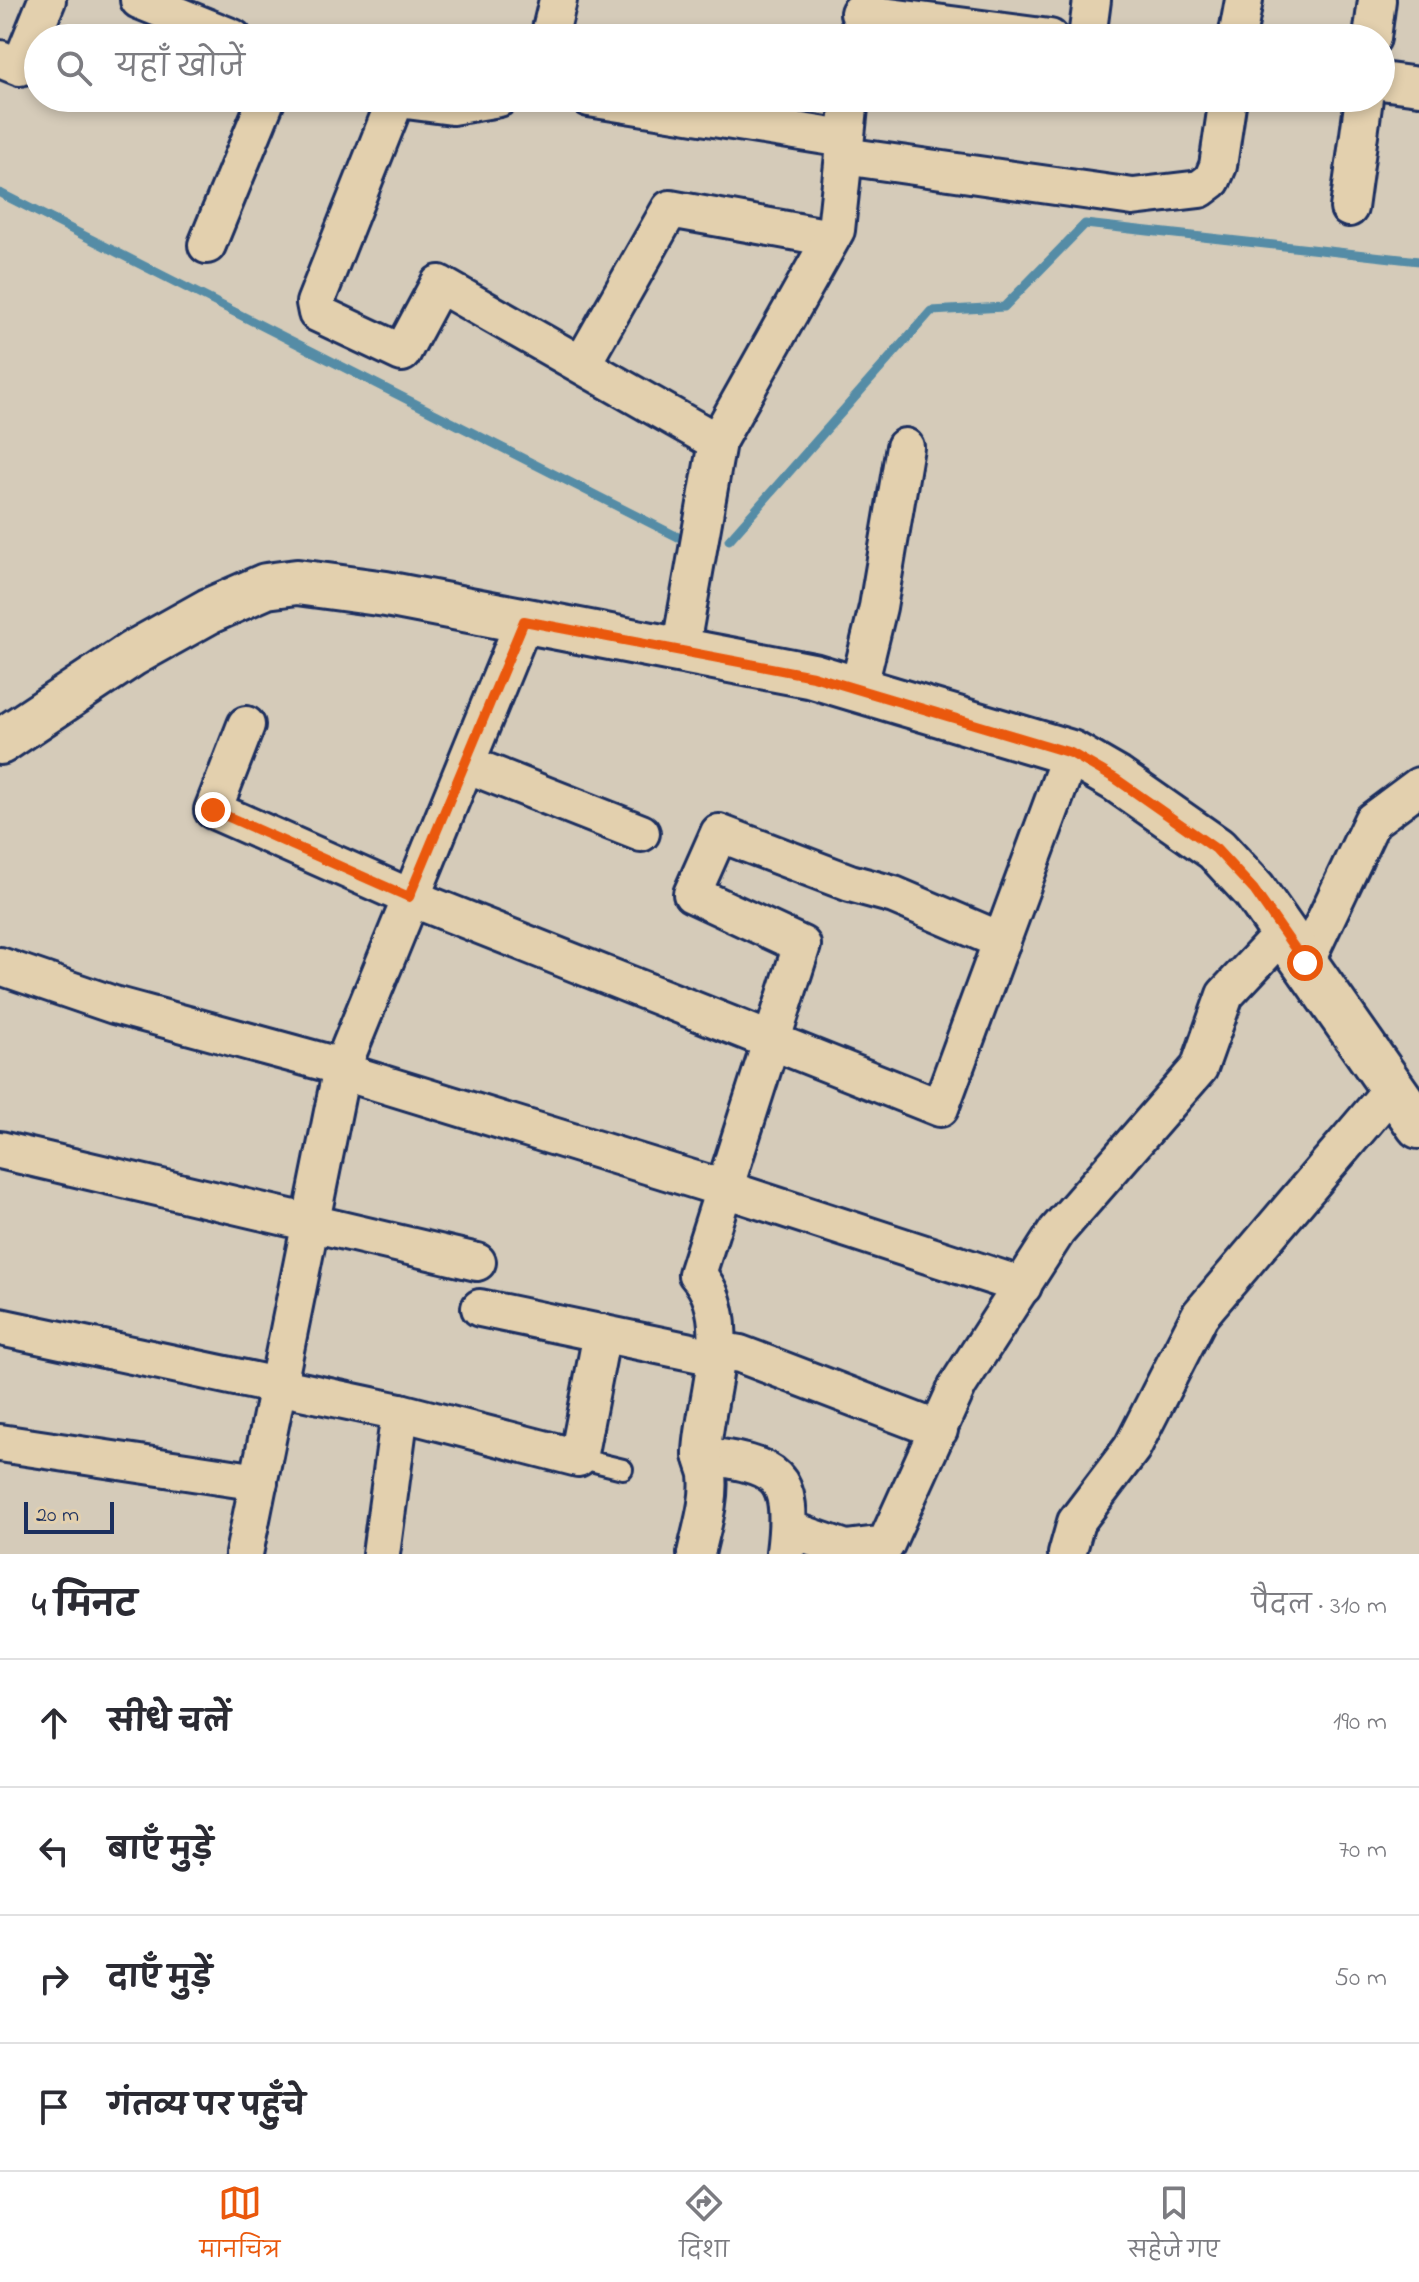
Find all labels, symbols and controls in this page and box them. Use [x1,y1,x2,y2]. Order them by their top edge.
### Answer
search box [24,24,1395,112]
icon: search [52,46,96,90]
text: यहाँ खोजें [116,47,245,91]
route end [195,792,231,828]
route start [1287,945,1323,981]
scale bar [24,1498,114,1534]
text: 20 m [36,1500,79,1532]
text: 4 मिनट [32,1582,137,1632]
text: पैदल · 310 m [1251,1588,1387,1626]
icon: ahead [32,1701,76,1745]
text: सीधे चलें [108,1702,231,1746]
text: 190 m [1333,1704,1387,1742]
icon: left [32,1829,76,1873]
text: बाएँ मुड़ें [108,1830,213,1874]
text: 70 m [1338,1832,1387,1870]
icon: right [32,1957,76,2001]
text: दाएँ मुड़ें [108,1958,212,2002]
text: 50 m [1334,1960,1387,1998]
icon: arrive [32,2085,76,2129]
text: गंतव्य पर पहुँचे [108,2086,305,2130]
tab: मानचित्र [200,2181,280,2274]
tab: दिशा [679,2181,729,2274]
tab: सहेजे गए [1128,2181,1219,2274]

